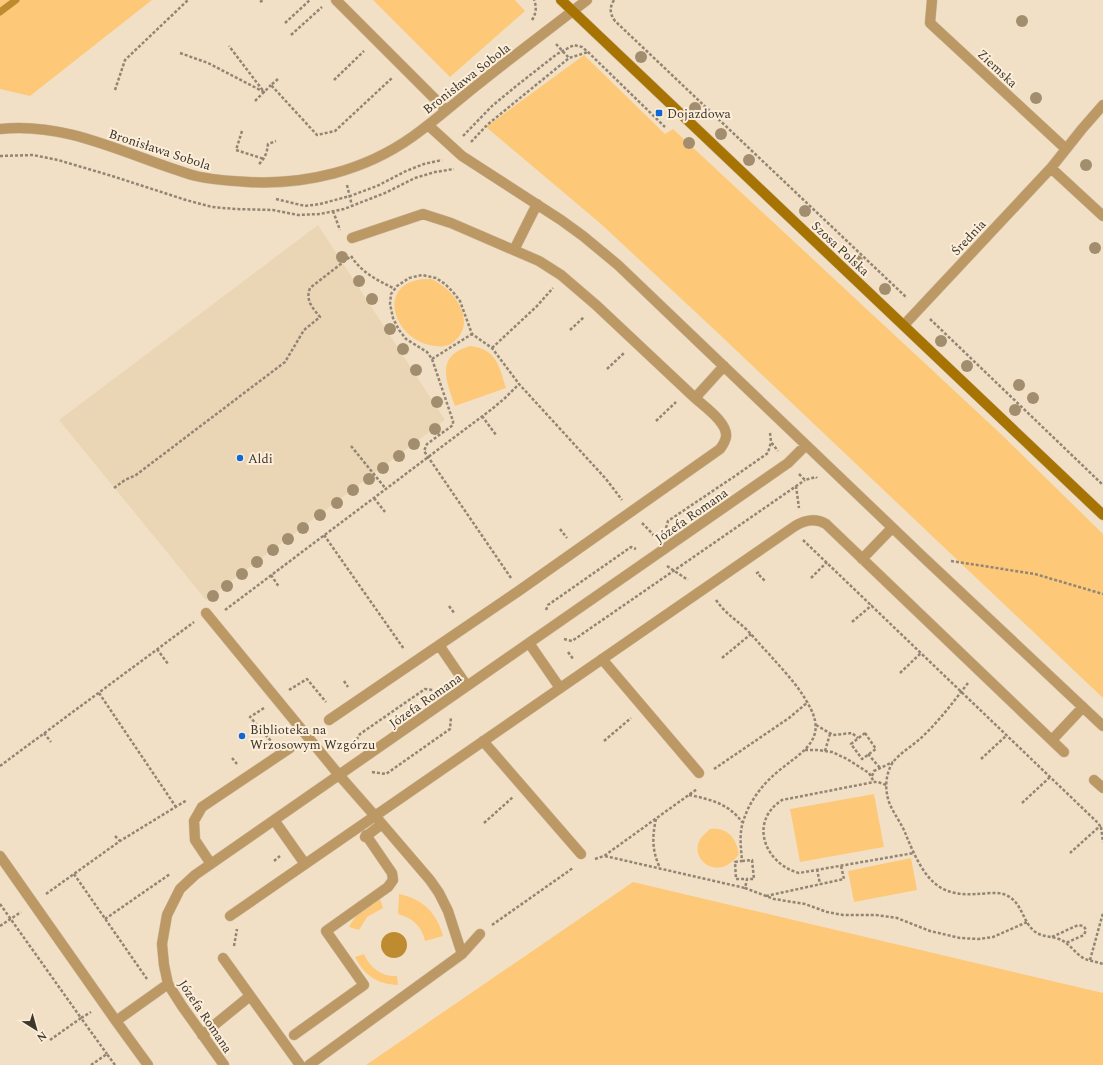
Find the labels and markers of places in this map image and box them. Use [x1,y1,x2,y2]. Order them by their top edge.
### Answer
place label: Dojazdowa [667,104,732,124]
marker: Dojazdowa [654,108,664,118]
place label: Aldi [248,449,273,469]
marker: Aldi [235,453,245,463]
place label: Biblioteka na Wrzosowym Wzgórzu [250,720,375,755]
marker: Biblioteka na Wrzosowym Wzgórzu [237,731,247,741]

